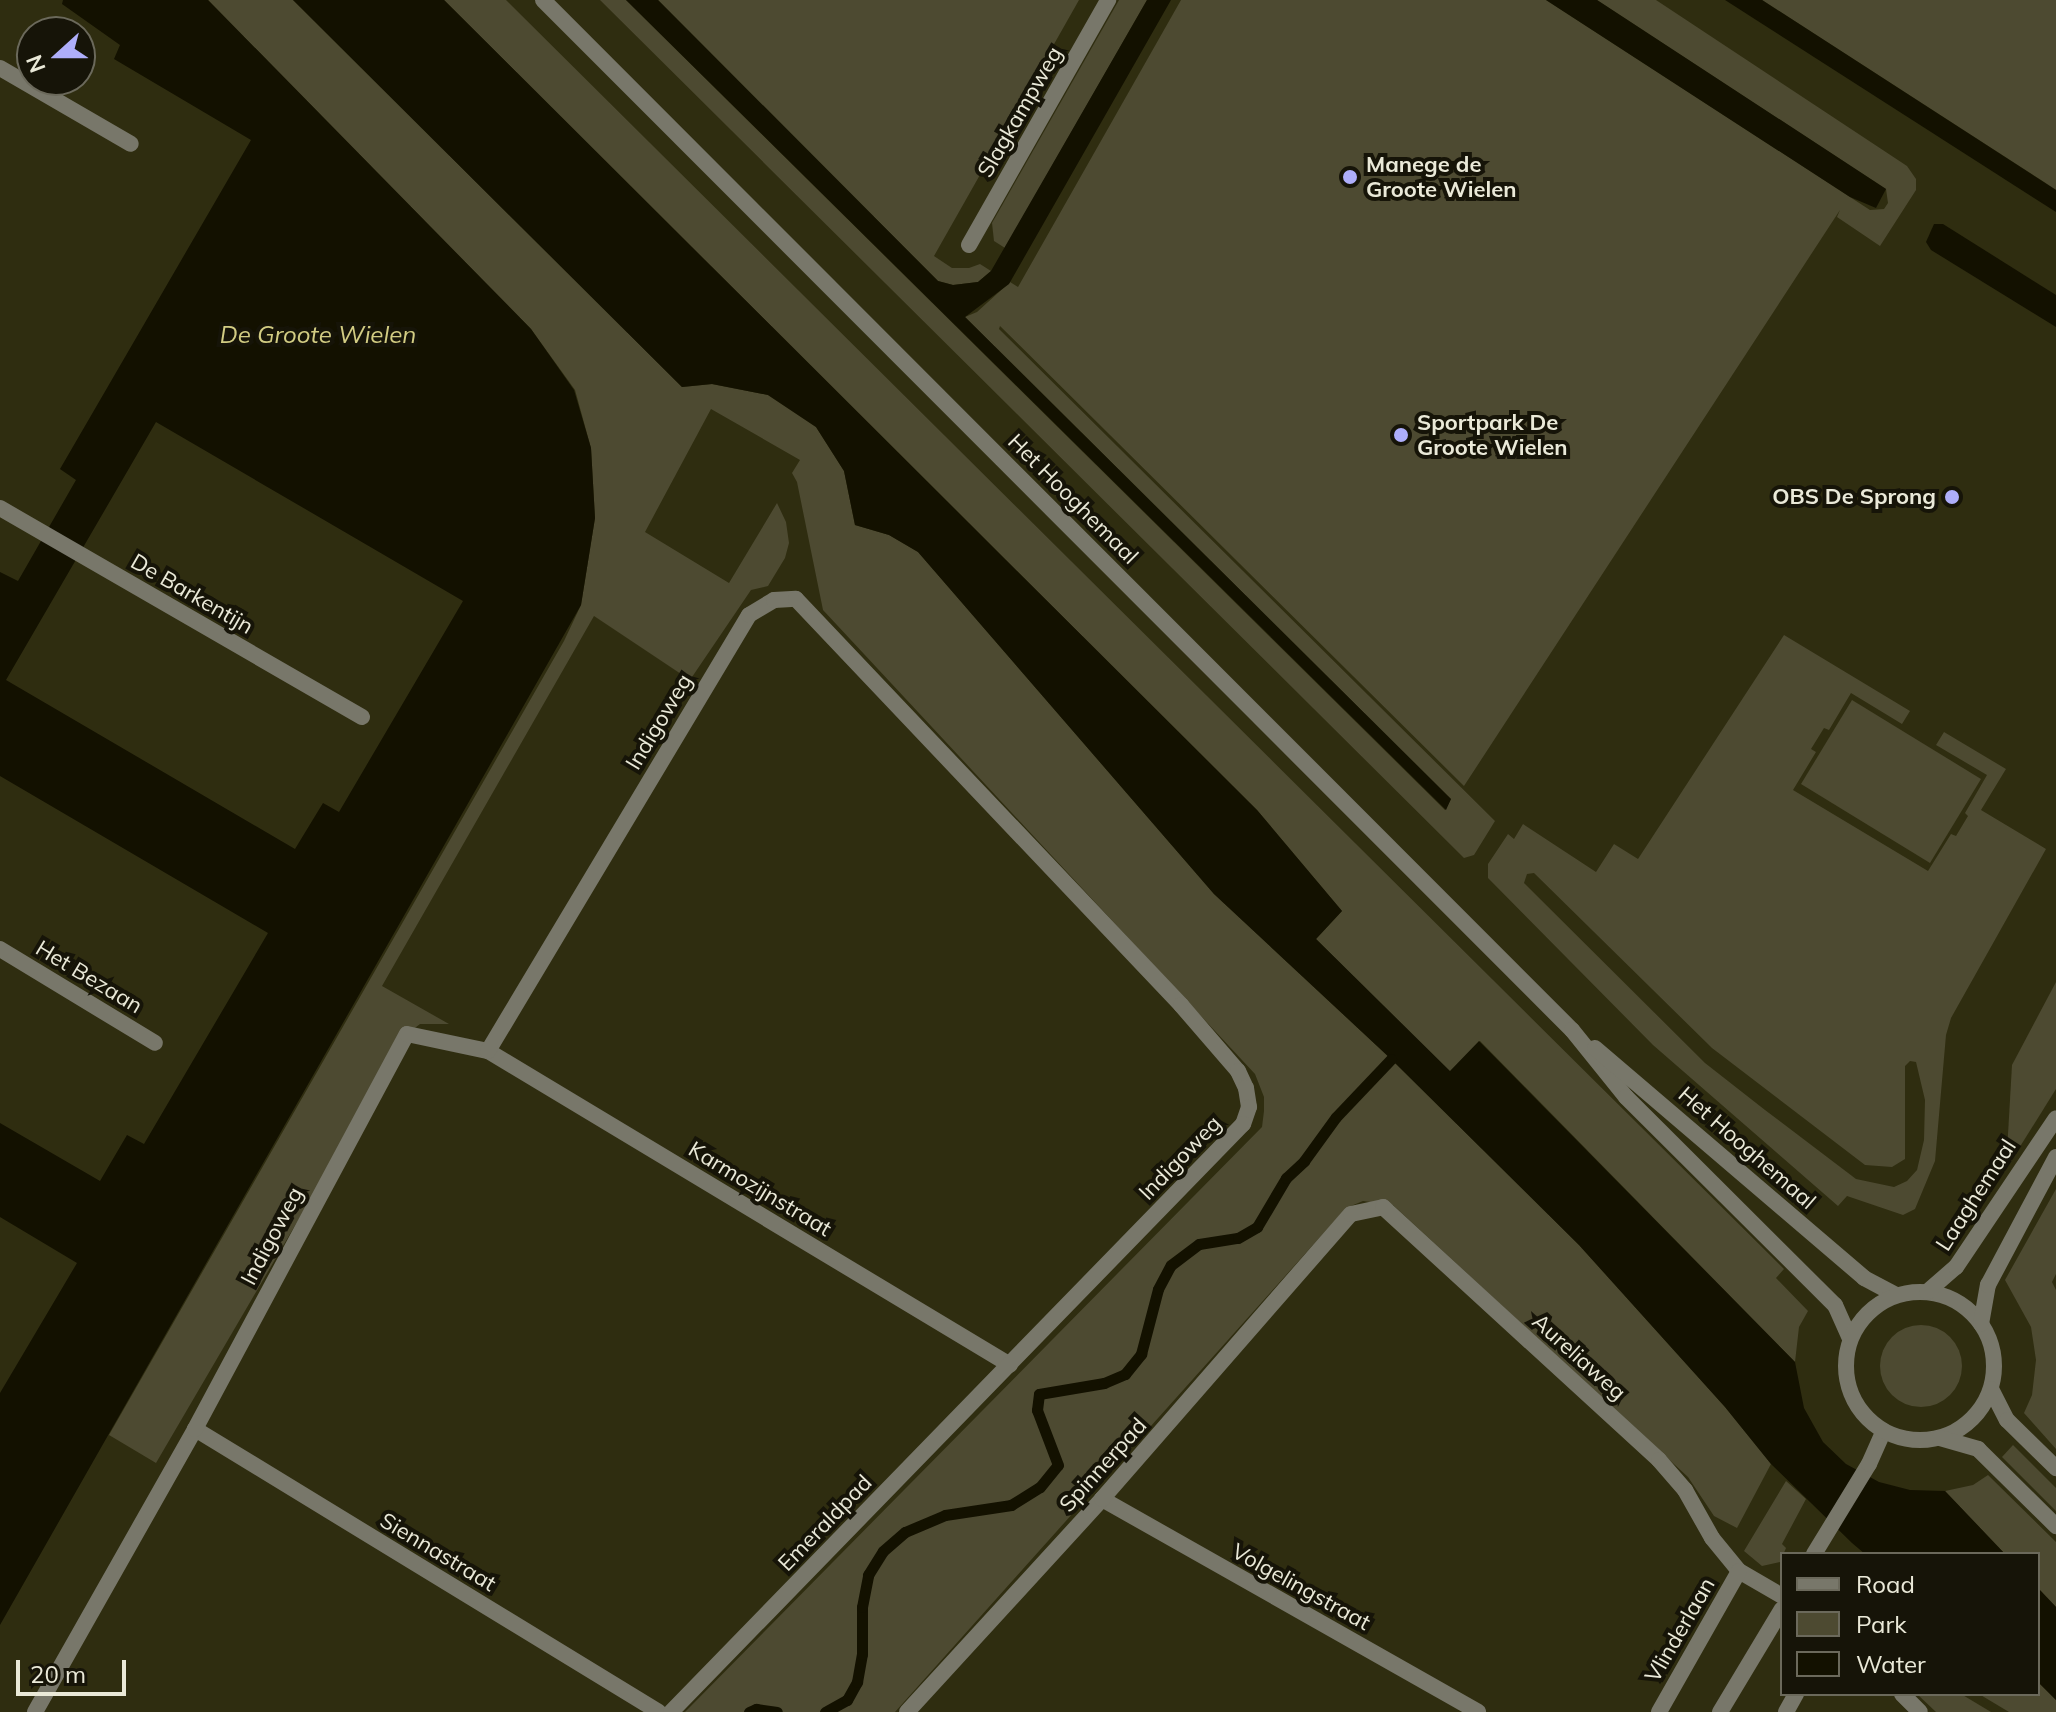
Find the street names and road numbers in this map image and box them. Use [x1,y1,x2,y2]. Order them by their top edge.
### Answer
street label: Slagkampweg [972,42,1068,182]
street label: Het Hooghemaal [1002,428,1144,570]
street label: De Barkentijn [126,548,258,640]
street label: Indigoweg [620,669,698,775]
street label: Het Bezaan [31,935,147,1019]
street label: Het Hooghemaal [1673,1081,1821,1215]
street label: Indigoweg [1133,1110,1227,1206]
street label: Laaghemaal [1930,1134,2022,1256]
street label: Karmozijnstraat [684,1136,836,1242]
street label: Indigoweg [235,1183,309,1289]
street label: Aureliaweg [1527,1308,1631,1406]
street label: Spinnerpad [1054,1413,1152,1517]
street label: Emeraldpad [773,1469,877,1577]
street label: Siennastraat [375,1507,501,1597]
street label: Volgelingstraat [1227,1538,1375,1636]
street label: Vlinderlaan [1639,1573,1721,1687]

